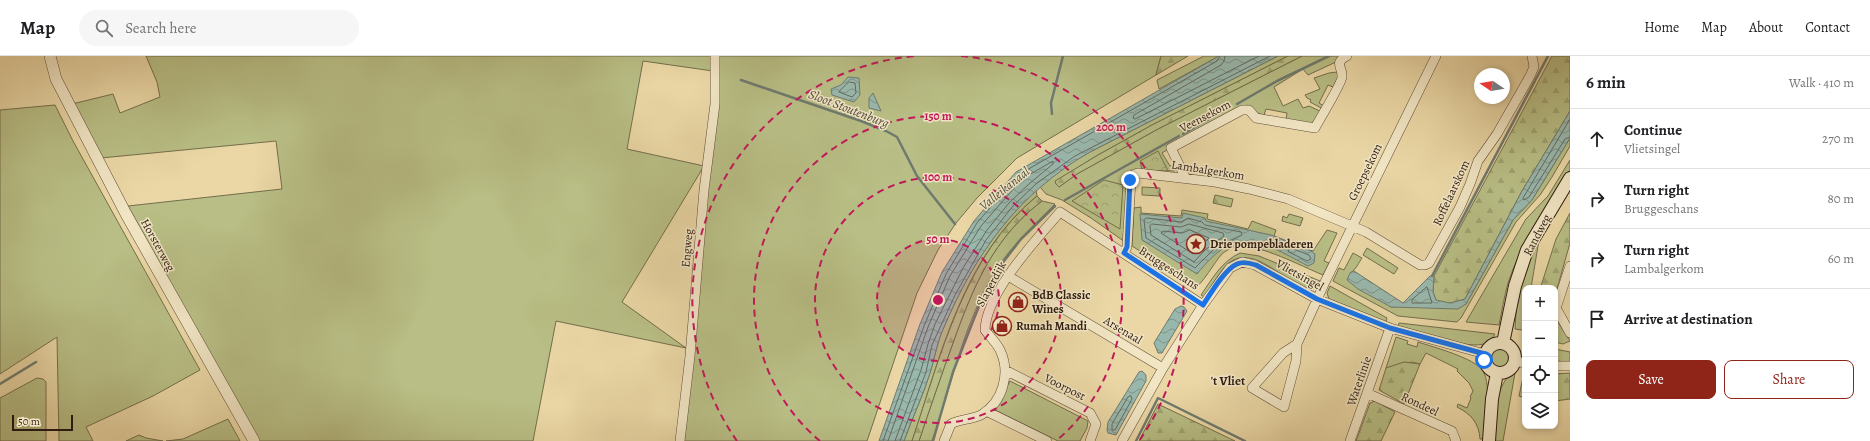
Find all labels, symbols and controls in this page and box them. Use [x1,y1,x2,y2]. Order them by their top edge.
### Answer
search box [79,10,359,46]
text: Map [20,15,55,41]
icon: search [93,17,115,39]
text: Search here [125,18,197,38]
text: Home [1644,18,1679,37]
text: Map [1701,18,1727,37]
text: About [1749,18,1783,37]
text: Contact [1805,18,1850,37]
north arrow [1474,68,1510,104]
text: 6 min [1586,71,1626,94]
text: Walk · 410 m [1789,74,1854,91]
water label: Sloot Stoutenburg [806,85,892,132]
street label: Veensekom [1176,96,1233,137]
text: 150 m [924,108,952,124]
text: 200 m [1096,119,1126,135]
text: Continue [1624,120,1682,140]
icon: ahead [1586,128,1608,150]
text: 270 m [1822,130,1854,147]
text: Vlietsingel [1624,140,1680,157]
street label: Groepsekom [1344,141,1386,203]
street label: Lambalgerkom [1170,156,1246,184]
street label: Roffelaarskom [1429,157,1473,229]
water label: Valleikanaal [975,162,1034,214]
text: 100 m [924,169,952,185]
route end [1121,171,1139,189]
text: Turn right [1624,180,1689,200]
icon: right [1586,188,1608,210]
text: 80 m [1827,190,1854,207]
text: Bruggeschans [1624,200,1699,217]
street label: Randweg [1519,211,1555,259]
street label: Horsterweg [137,216,179,274]
street label: Engweg [677,228,697,268]
text: 50 m [926,231,950,247]
place icon: Drie pompebladeren [1185,233,1207,255]
place label: Drie pompebladeren [1210,236,1313,252]
text: Turn right [1624,240,1689,260]
street label: Bruggeschans [1136,243,1202,294]
icon: right [1586,248,1608,270]
text: 60 m [1828,250,1854,267]
street label: Vlietsingel [1273,255,1327,295]
street label: Slaperdijk [972,258,1010,310]
text: Lambalgerkom [1624,260,1704,277]
map controls [1522,285,1558,429]
button: + [1522,285,1558,321]
place label: BdB Classic Wines [1031,287,1090,317]
shop icon: BdB Classic Wines [1007,291,1029,313]
centre of rings [931,293,945,307]
icon: arrive [1586,308,1608,330]
text: Arrive at destination [1624,309,1753,329]
street label: Arsenaal [1100,312,1145,348]
shop icon: Rumah Mandi [991,315,1013,337]
place label: Rumah Mandi [1016,318,1087,334]
button: − [1522,321,1558,357]
route start [1475,351,1493,369]
street label: Waterlinie [1343,354,1375,409]
button: locate [1522,357,1558,393]
button: Save [1586,360,1716,399]
button: Share [1724,360,1854,399]
street label: Voorpost [1041,369,1088,404]
district label: 't Vliet [1211,372,1246,389]
street label: Rondeel [1399,388,1441,420]
button: layers [1522,393,1558,429]
scale bar [12,413,73,432]
text: 50 m [18,414,40,429]

